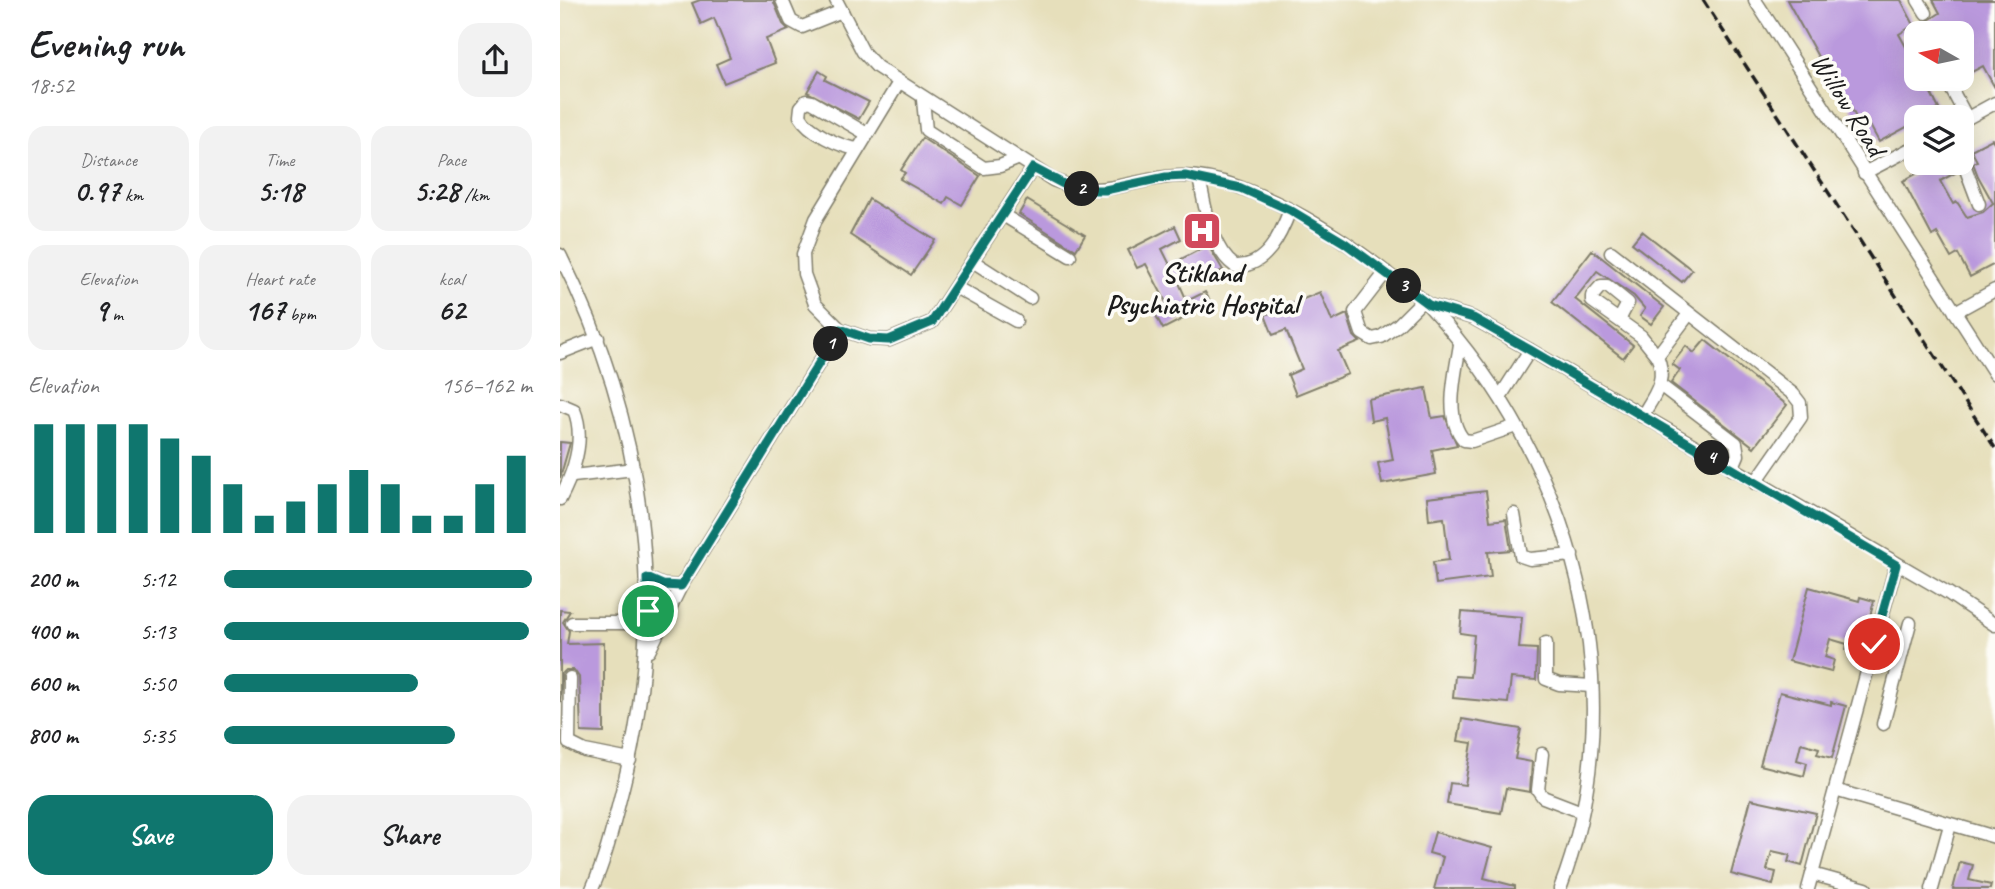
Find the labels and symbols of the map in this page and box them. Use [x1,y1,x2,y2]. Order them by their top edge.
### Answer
north arrow [1904,21,1974,91]
street label: Willow Road [1803,46,1896,166]
pin: 2 [1064,172,1100,206]
hospital icon: Stikland Psychiatric Hospital [1181,210,1223,252]
place label: Stikland Psychiatric Hospital [1106,255,1303,323]
pin: 3 [1386,268,1422,304]
pin: 1 [814,326,848,362]
pin: 4 [1694,440,1730,476]
pin [618,581,678,641]
pin [1844,614,1904,674]

